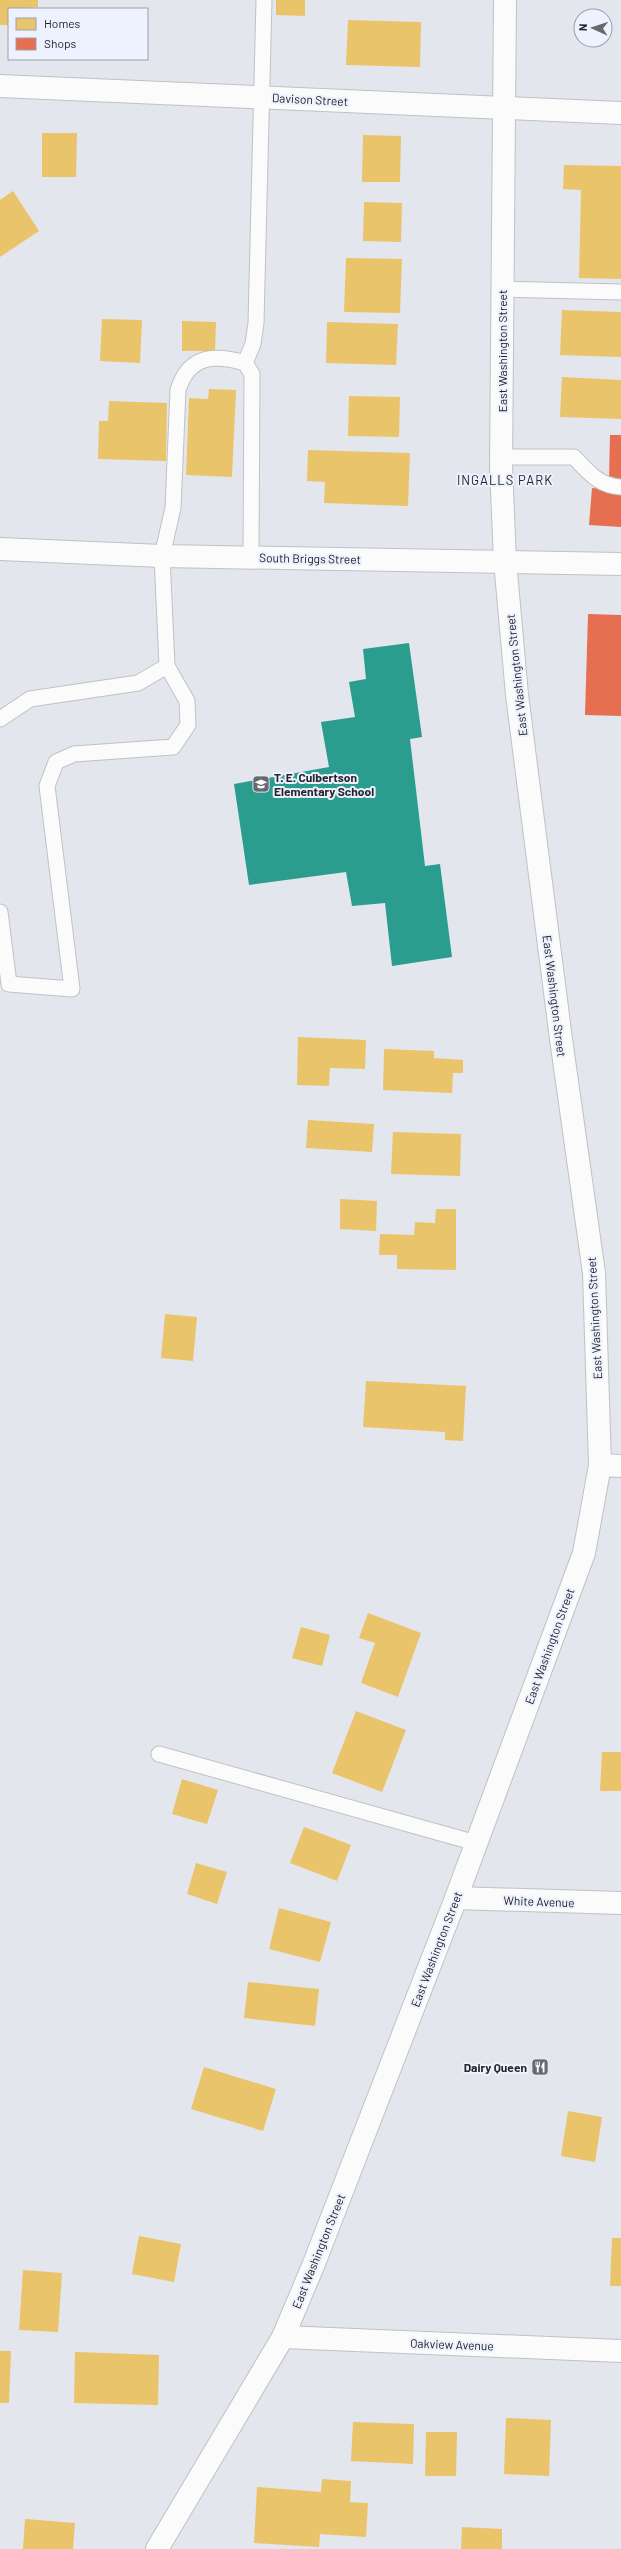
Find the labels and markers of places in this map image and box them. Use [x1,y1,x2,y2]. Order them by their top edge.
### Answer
place label: T. E. Culbertson Elementary School [274,770,374,798]
school or university icon: T. E. Culbertson Elementary School [251,774,271,794]
restaurant icon: Dairy Queen [530,2057,550,2077]
place label: Dairy Queen [464,2060,527,2074]

